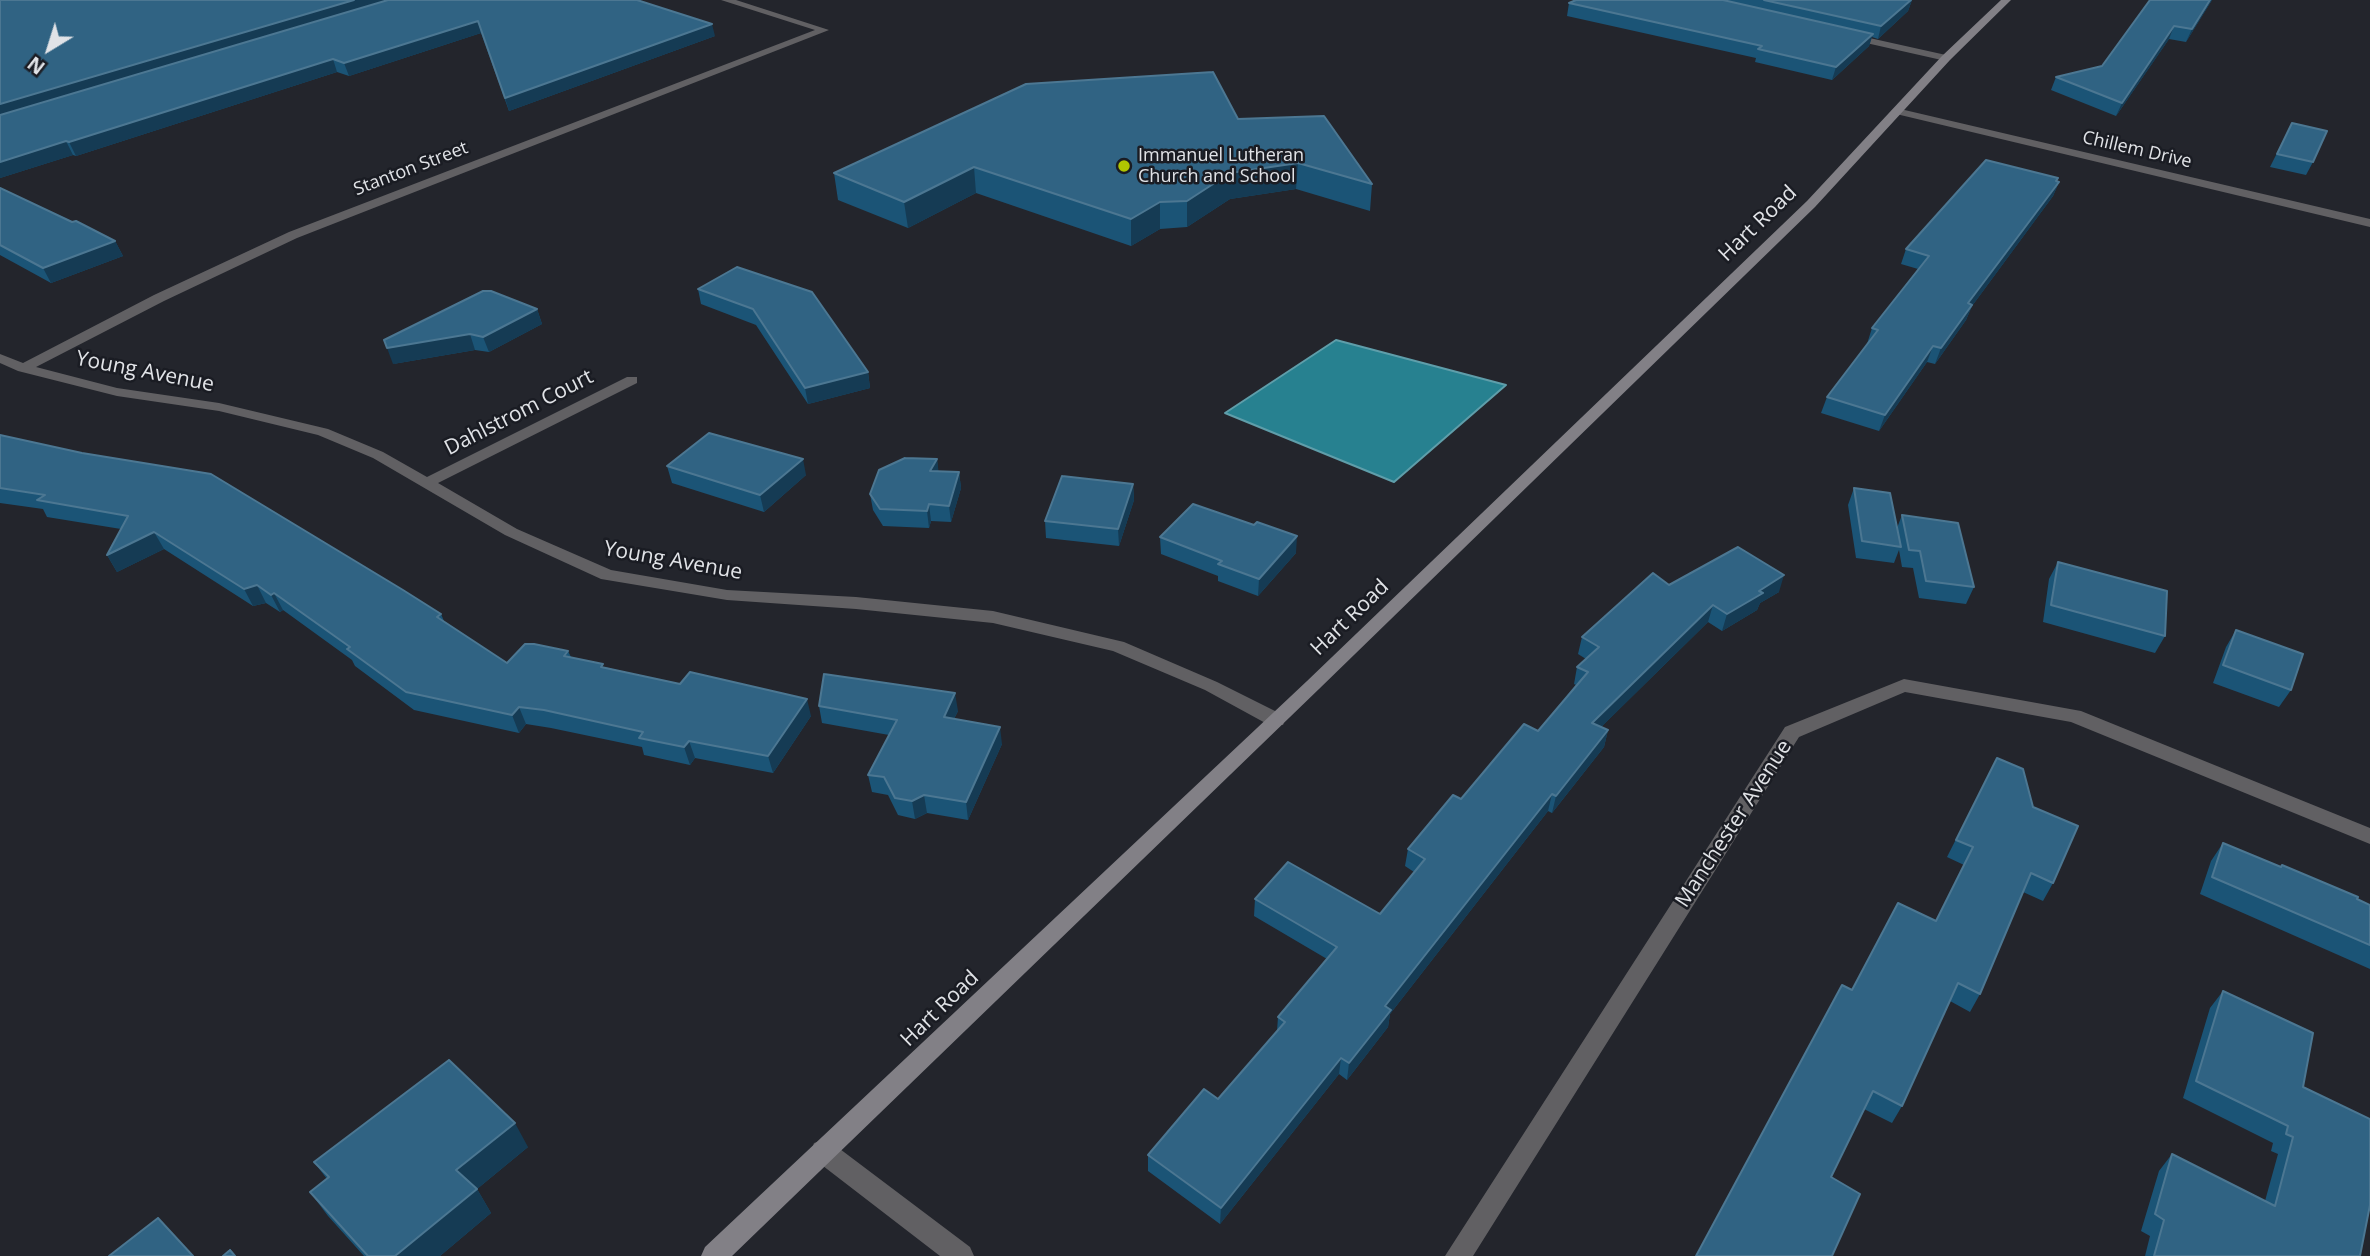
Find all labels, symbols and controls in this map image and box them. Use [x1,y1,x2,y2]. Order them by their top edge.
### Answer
north arrow [14,14,84,84]
text: N [22,51,50,81]
street label: Chillem Drive [2080,127,2194,173]
street label: Stanton Street [351,137,471,201]
place label: Immanuel Lutheran Church and School [1138,145,1304,188]
marker: Immanuel Lutheran Church and School [1116,158,1132,174]
street label: Hart Road [1714,181,1802,267]
street label: Young Avenue [74,346,216,398]
street label: Dahlstrom Court [440,365,598,461]
street label: Young Avenue [602,536,744,586]
street label: Hart Road [1306,575,1394,661]
street label: Manchester Avenue [1670,736,1798,912]
street label: Hart Road [896,966,984,1052]

